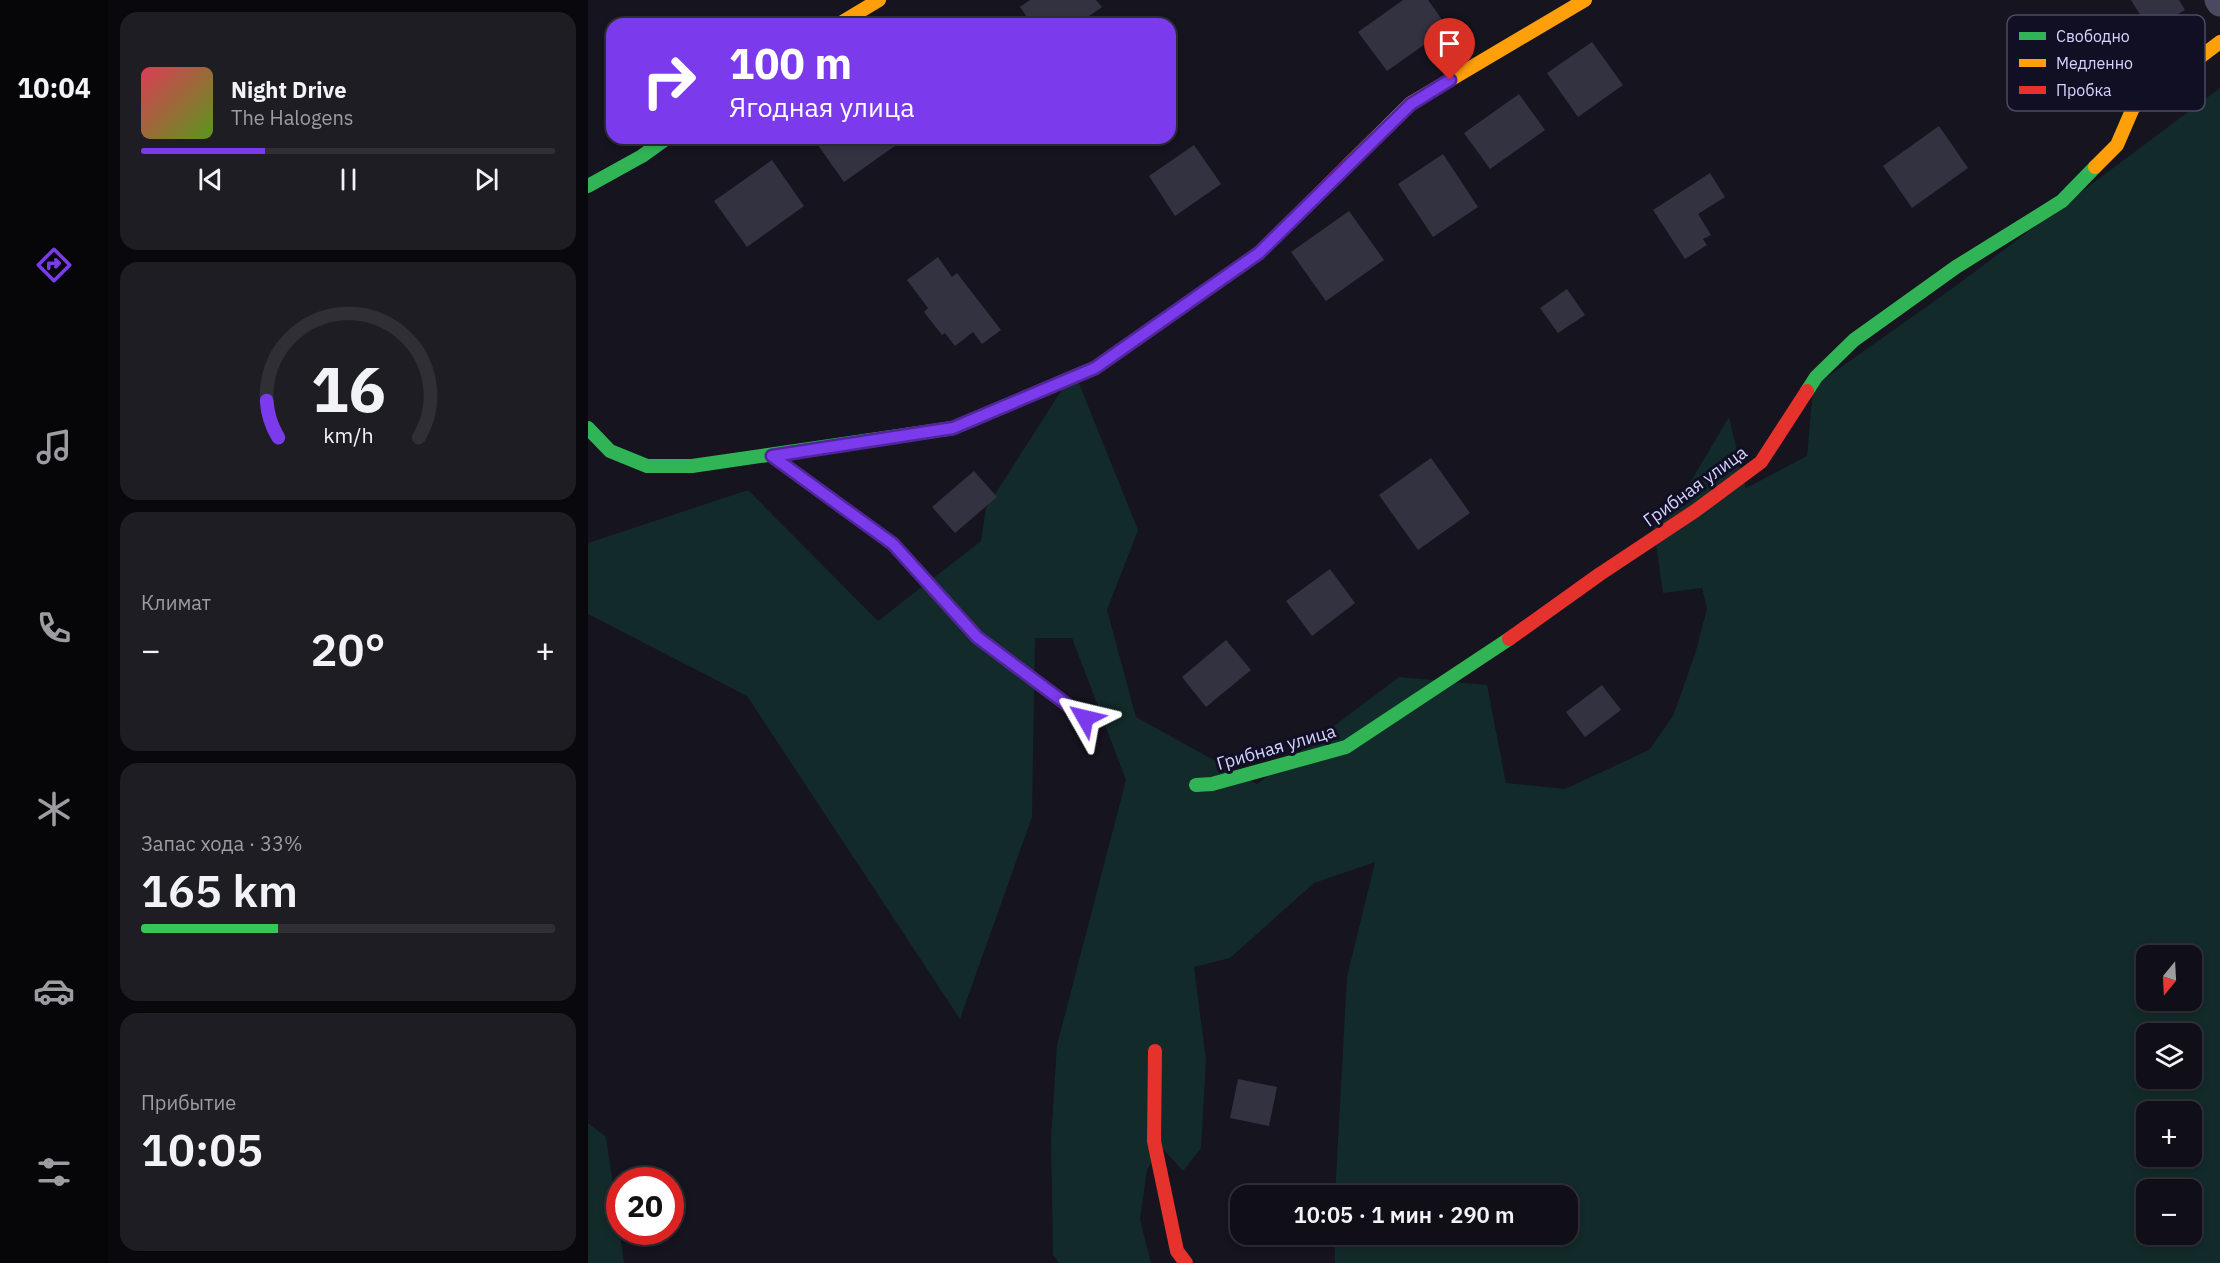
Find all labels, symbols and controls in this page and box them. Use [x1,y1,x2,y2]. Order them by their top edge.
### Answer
legend [2007,15,2205,111]
pin [1424,18,1475,80]
text: Свободно [2056,26,2130,46]
icon: arrive [1433,27,1466,60]
text: 100 m [729,36,852,91]
icon: right [630,42,708,120]
text: Медленно [2056,53,2133,73]
text: 10:04 [17,70,91,105]
text: Night Drive [231,75,347,104]
text: Пробка [2056,80,2112,100]
text: Ягодная улица [729,89,915,124]
text: The Halogens [231,104,353,131]
icon: previous [194,163,227,196]
icon: pause [332,163,365,196]
icon: next [470,163,503,196]
icon: directions [33,244,75,286]
text: 16 [311,348,385,429]
text: km/h [323,422,373,450]
icon: music [33,426,75,468]
street label: Грибная улица [1638,440,1752,531]
text: Климат [141,589,211,616]
icon: phone [33,607,75,649]
text: 20° [310,620,386,678]
text: − [141,628,161,671]
text: + [535,628,555,671]
position arrow [1053,686,1117,750]
street label: Грибная улица [1214,719,1339,775]
icon: climate [33,788,75,830]
text: Запас хода · 33% [141,830,303,857]
text: 165 km [141,861,298,919]
north arrow [2136,945,2202,1011]
map controls [2136,945,2202,1245]
icon: car [33,970,75,1012]
button: layers [2136,1023,2202,1089]
text: Прибытие [141,1089,236,1116]
button: + [2136,1101,2202,1167]
text: 10:05 [141,1120,263,1178]
icon: filters [33,1151,75,1193]
speed limit sign: 20 [606,1167,684,1245]
button: − [2136,1179,2202,1245]
text: 10:05 · 1 мин · 290 m [1293,1200,1515,1229]

